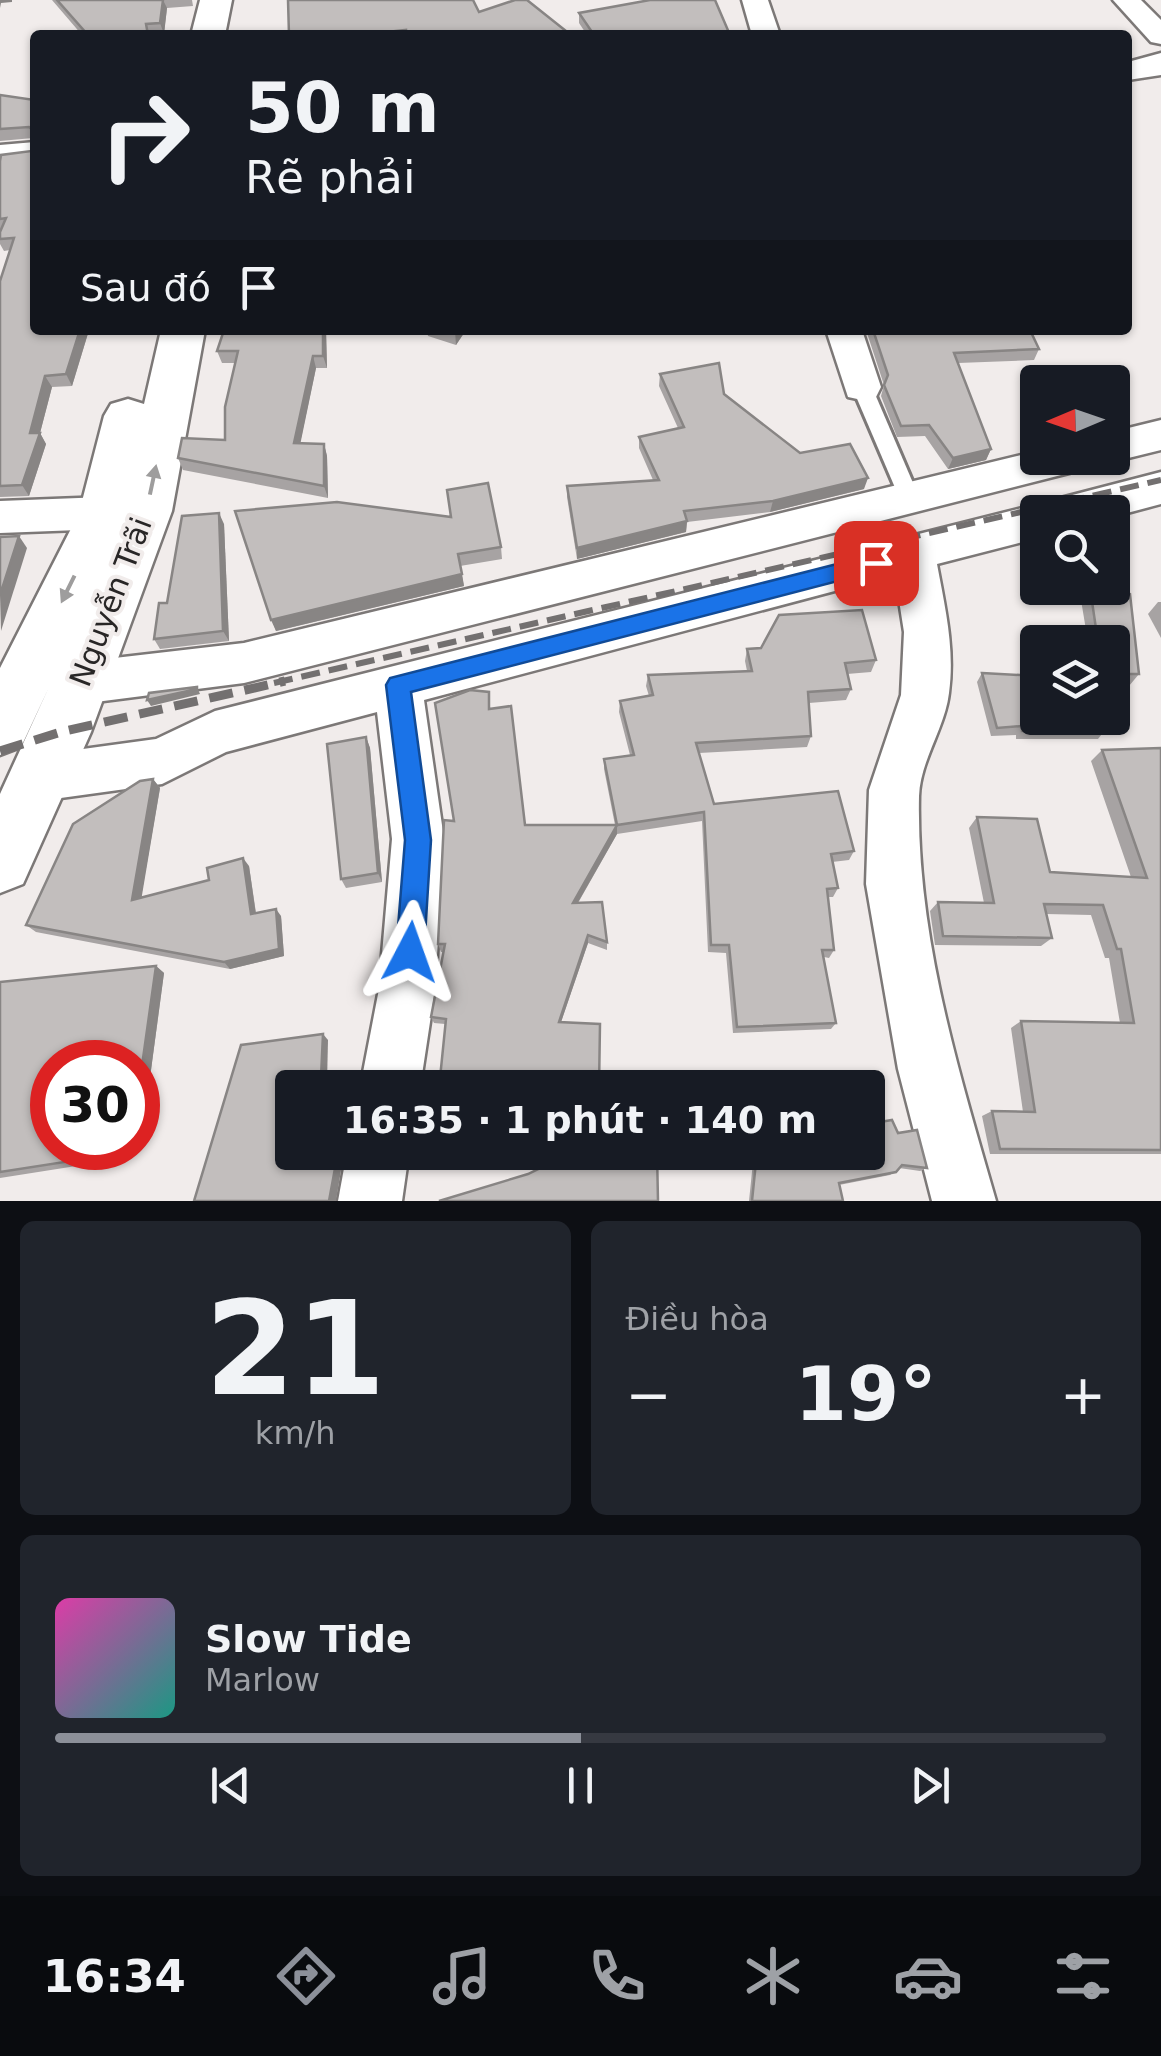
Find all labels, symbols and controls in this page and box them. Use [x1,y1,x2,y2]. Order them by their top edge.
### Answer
text: 50 m [245,67,440,149]
icon: right [80,70,210,200]
text: Rẽ phải [245,151,415,204]
icon: arrive [231,260,286,315]
text: Sau đó [80,266,211,310]
north arrow [1020,365,1130,475]
map controls [1020,365,1130,735]
one-way arrow [145,464,161,495]
button: search [1020,495,1130,605]
street label: Nguyễn Trãi [62,512,159,691]
pin [834,521,919,606]
icon: arrive [849,536,904,591]
one-way arrow [60,575,77,604]
button: layers [1020,625,1130,735]
position arrow [358,900,462,1004]
speed limit sign: 30 [30,1040,160,1170]
text: 16:35 · 1 phút · 140 m [343,1098,817,1142]
text: 21 [205,1273,386,1425]
text: Điều hòa [626,1300,769,1338]
text: 19° [795,1350,937,1438]
text: − [626,1363,672,1427]
text: + [1060,1363,1106,1427]
text: km/h [255,1414,336,1452]
text: Slow Tide [205,1617,412,1661]
text: Marlow [205,1661,320,1699]
icon: previous [203,1758,258,1813]
icon: pause [553,1758,608,1813]
icon: next [903,1758,958,1813]
icon: directions [271,1941,341,2011]
icon: music [427,1941,497,2011]
icon: phone [582,1941,652,2011]
icon: climate [738,1941,808,2011]
icon: car [893,1941,963,2011]
icon: filters [1048,1941,1118,2011]
text: 16:34 [43,1950,186,2003]

